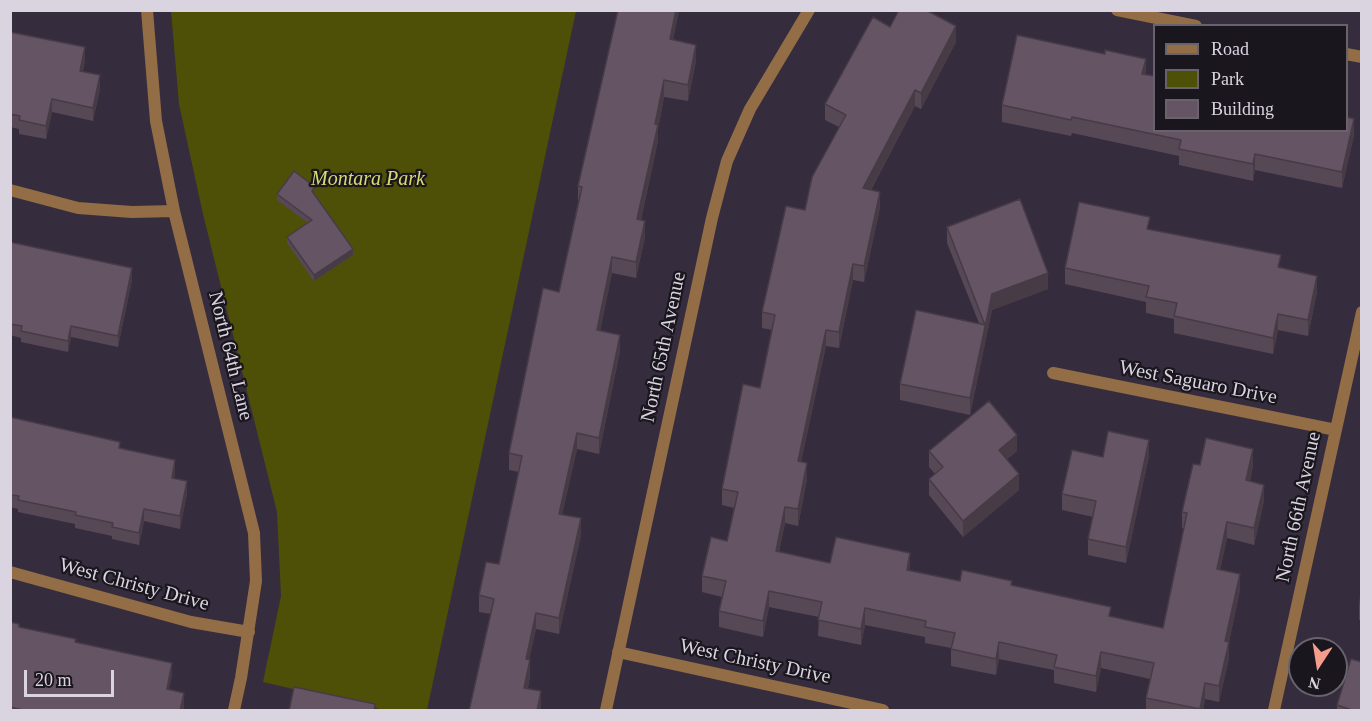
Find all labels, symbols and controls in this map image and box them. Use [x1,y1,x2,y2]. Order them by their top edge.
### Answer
legend [1153,24,1348,132]
text: Road [1211,39,1249,59]
text: Park [1211,69,1244,89]
text: Building [1211,99,1274,119]
park label: Montara Park [311,168,425,192]
street label: North 65th Avenue [636,270,692,424]
street label: North 64th Lane [202,289,258,423]
street label: West Saguaro Drive [1117,356,1279,410]
street label: North 66th Avenue [1271,430,1327,584]
street label: West Christy Drive [57,553,211,617]
street label: West Christy Drive [677,634,833,690]
north arrow [1288,637,1348,697]
scale bar [27,658,117,696]
text: 20 m [35,670,72,690]
text: N [1307,674,1322,693]

